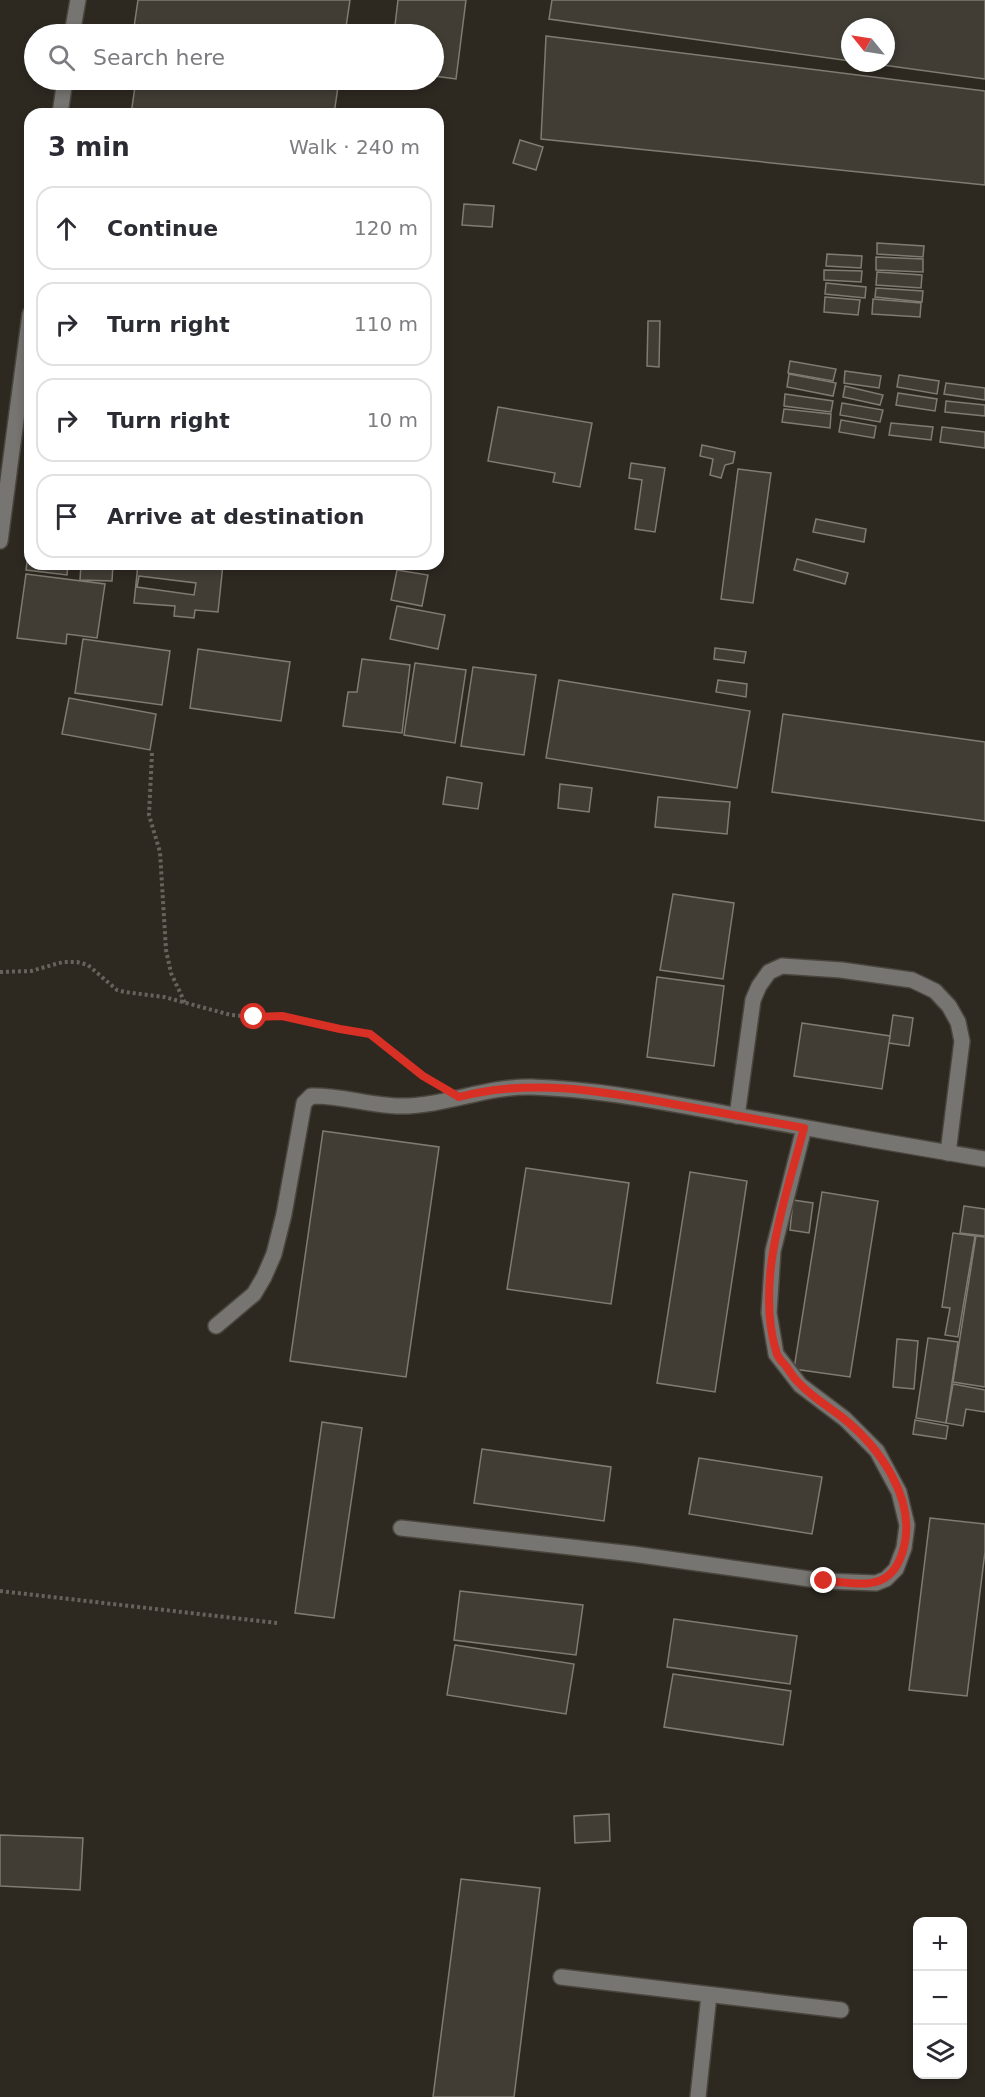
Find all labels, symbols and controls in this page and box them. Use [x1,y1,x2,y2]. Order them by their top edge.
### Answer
north arrow [841,18,895,72]
search box [24,24,444,90]
icon: search [45,41,78,74]
text: Search here [93,45,225,70]
text: 3 min [48,132,130,162]
text: Walk · 240 m [289,135,420,159]
icon: ahead [50,212,83,245]
text: Continue [107,216,218,241]
text: 120 m [354,216,418,240]
icon: right [50,308,83,341]
text: Turn right [107,312,230,337]
text: 110 m [354,312,418,336]
icon: right [50,404,83,437]
text: Turn right [107,408,230,433]
text: 10 m [367,408,418,432]
icon: arrive [50,500,83,533]
text: Arrive at destination [107,504,364,529]
route start [240,1003,266,1029]
route end [810,1567,836,1593]
map controls [913,1917,967,2079]
button: + [913,1917,967,1971]
button: − [913,1971,967,2025]
button: layers [913,2025,967,2079]

